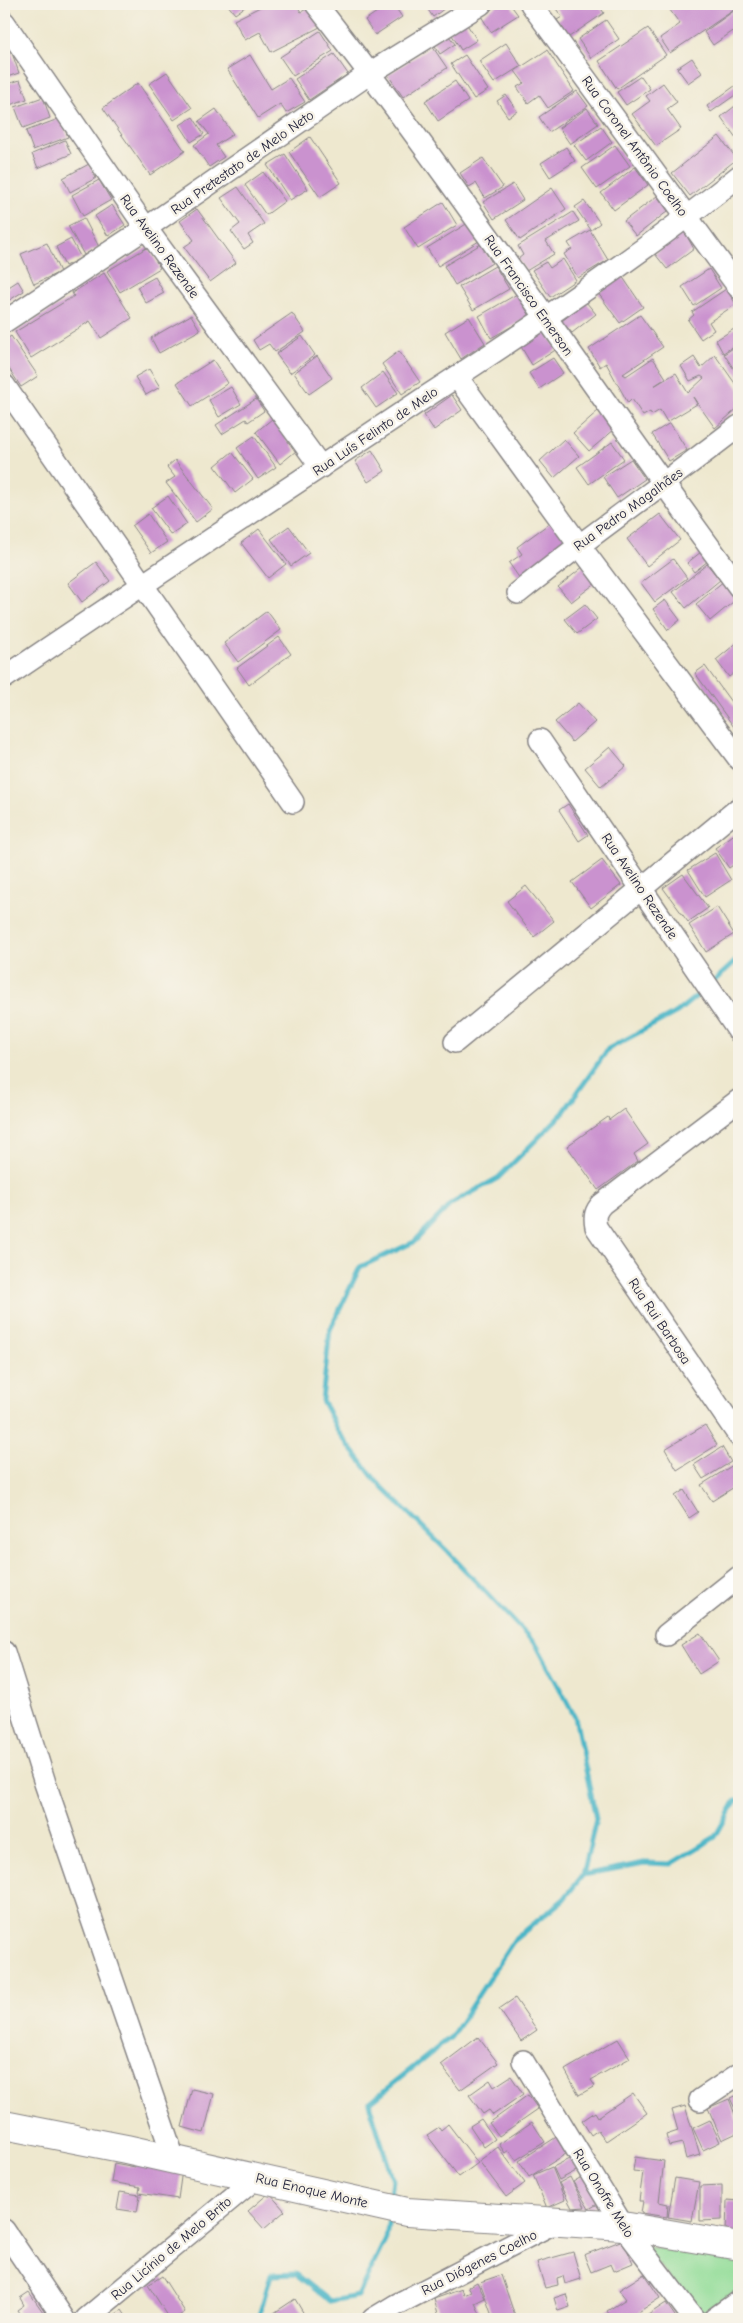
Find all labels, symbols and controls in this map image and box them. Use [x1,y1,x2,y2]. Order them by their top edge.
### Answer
street label: Rua Coronel Antônio Coelho [578,73,691,220]
street label: Rua Pretestato de Melo Neto [167,106,317,218]
street label: Rua Avelino Rezende [116,191,203,302]
street label: Rua Francisco Emerson [480,232,577,359]
street label: Rua Luís Felinto de Melo [309,383,441,480]
street label: Rua Pedro Magalhães [570,464,686,555]
street label: Rua Avelino Rezende [598,830,681,943]
street label: Rua Rui Barbosa [625,1275,695,1367]
street label: Rua Onofre Melo [569,2146,638,2241]
street label: Rua Enoque Monte [254,2169,370,2212]
street label: Rua Licínio de Melo Brito [108,2193,235,2304]
street label: Rua Diógenes Coelho [419,2226,540,2299]

